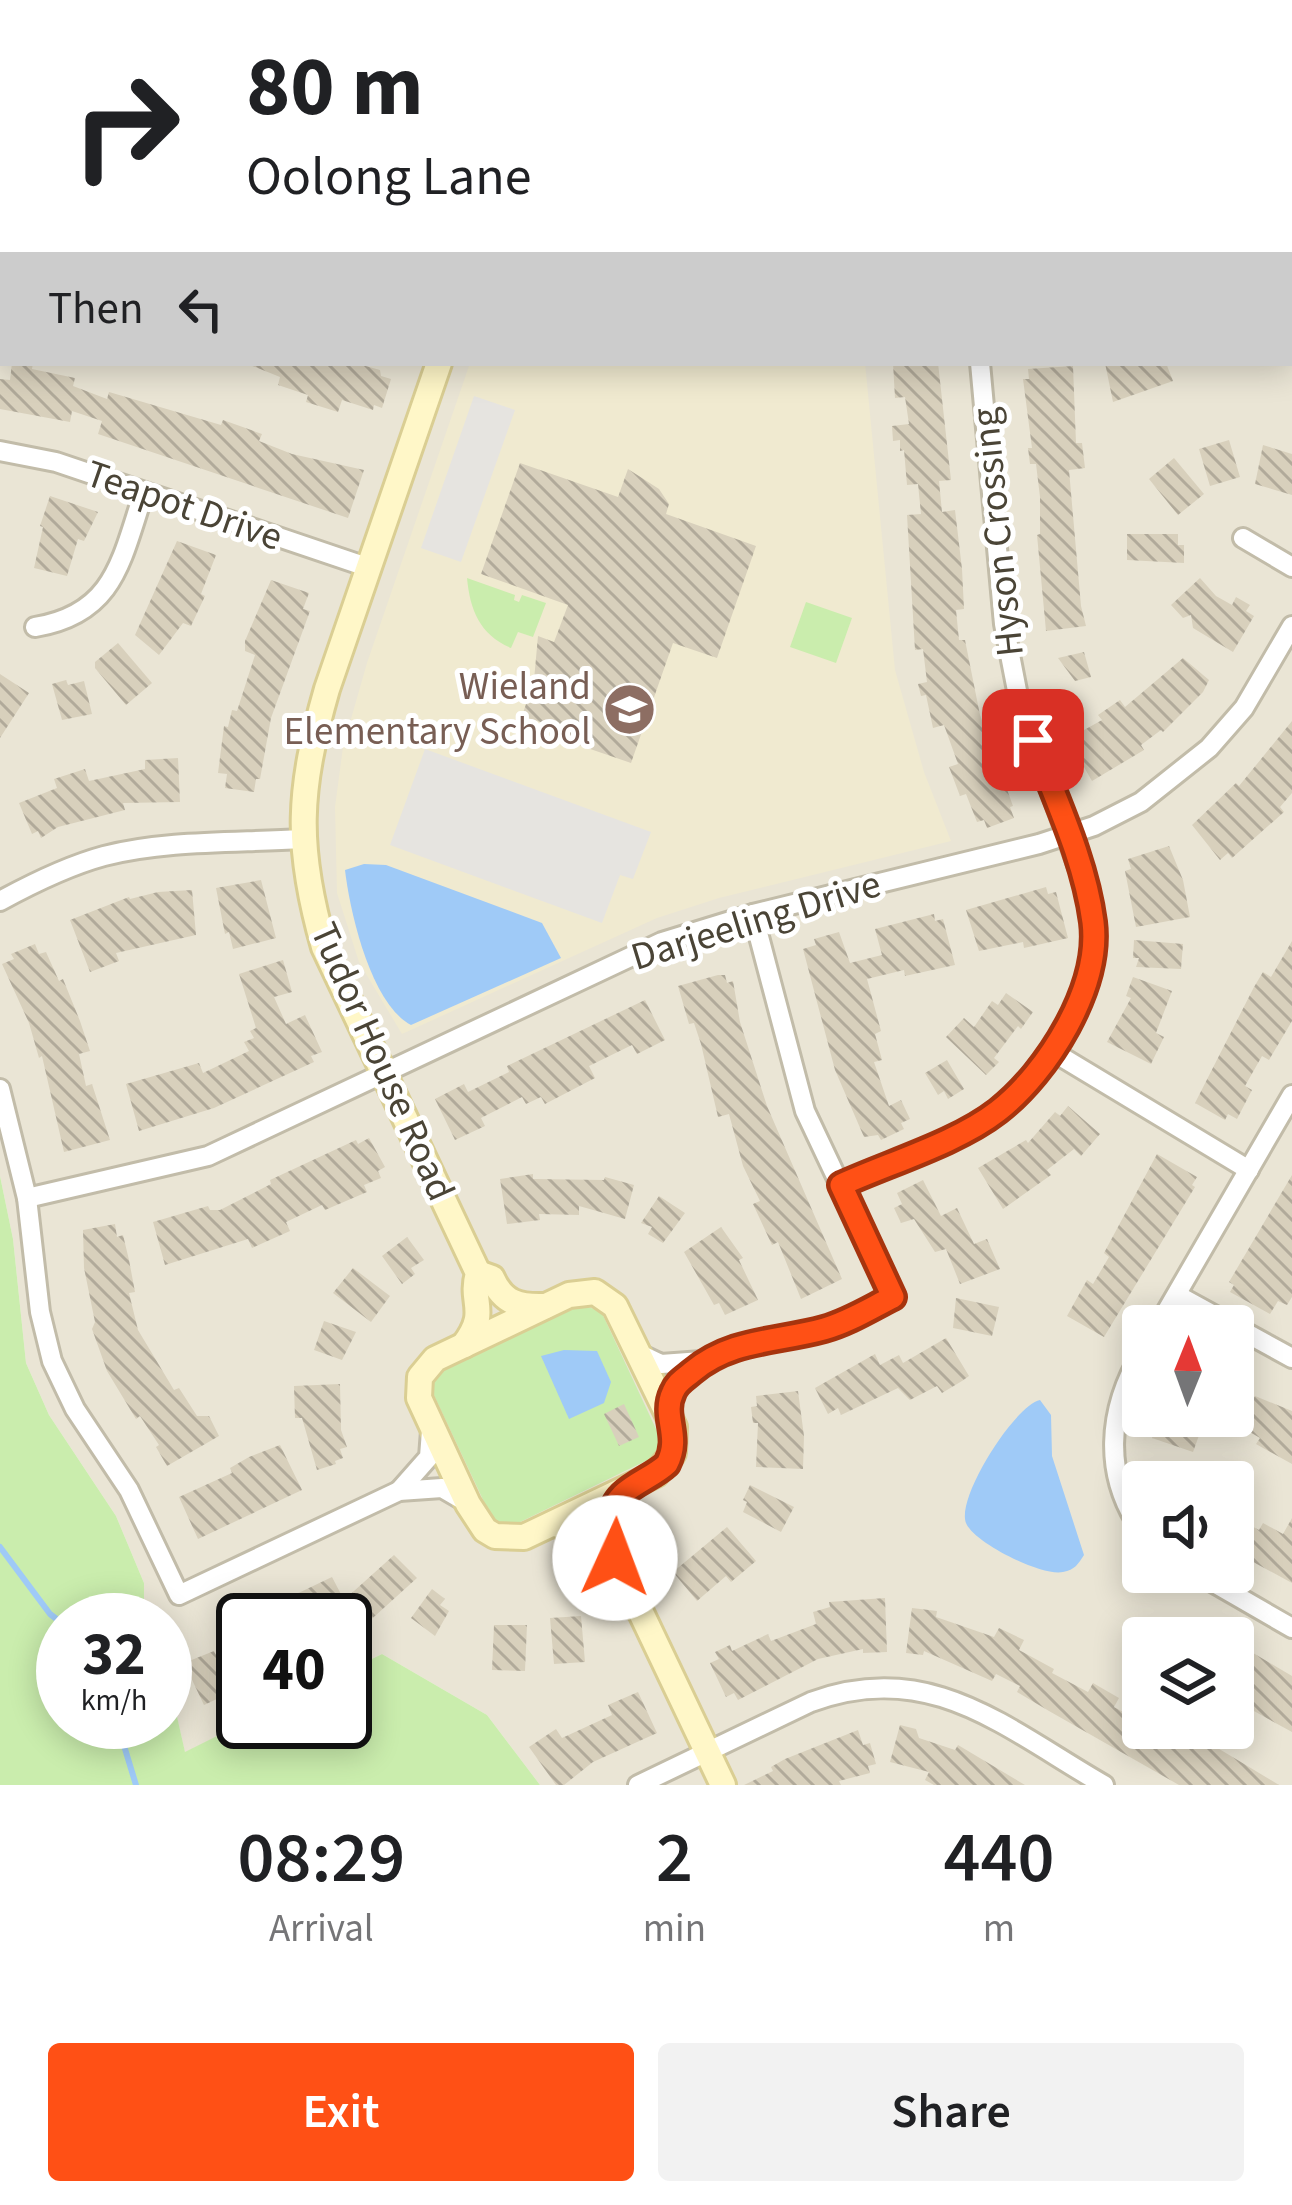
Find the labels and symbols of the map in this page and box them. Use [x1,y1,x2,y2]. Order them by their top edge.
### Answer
street label: Hyson Crossing [957,404,1039,659]
street label: Teapot Drive [78,446,290,566]
place label: Wieland Elementary School [284,659,591,760]
school or university icon: Wieland Elementary School [602,681,658,737]
pin [982,689,1084,791]
street label: Darjeeling Drive [624,856,888,986]
street label: Tudor House Road [296,914,468,1210]
north arrow [1122,1305,1254,1437]
position arrow [552,1495,678,1621]
speed limit sign: 40 [216,1593,372,1749]

